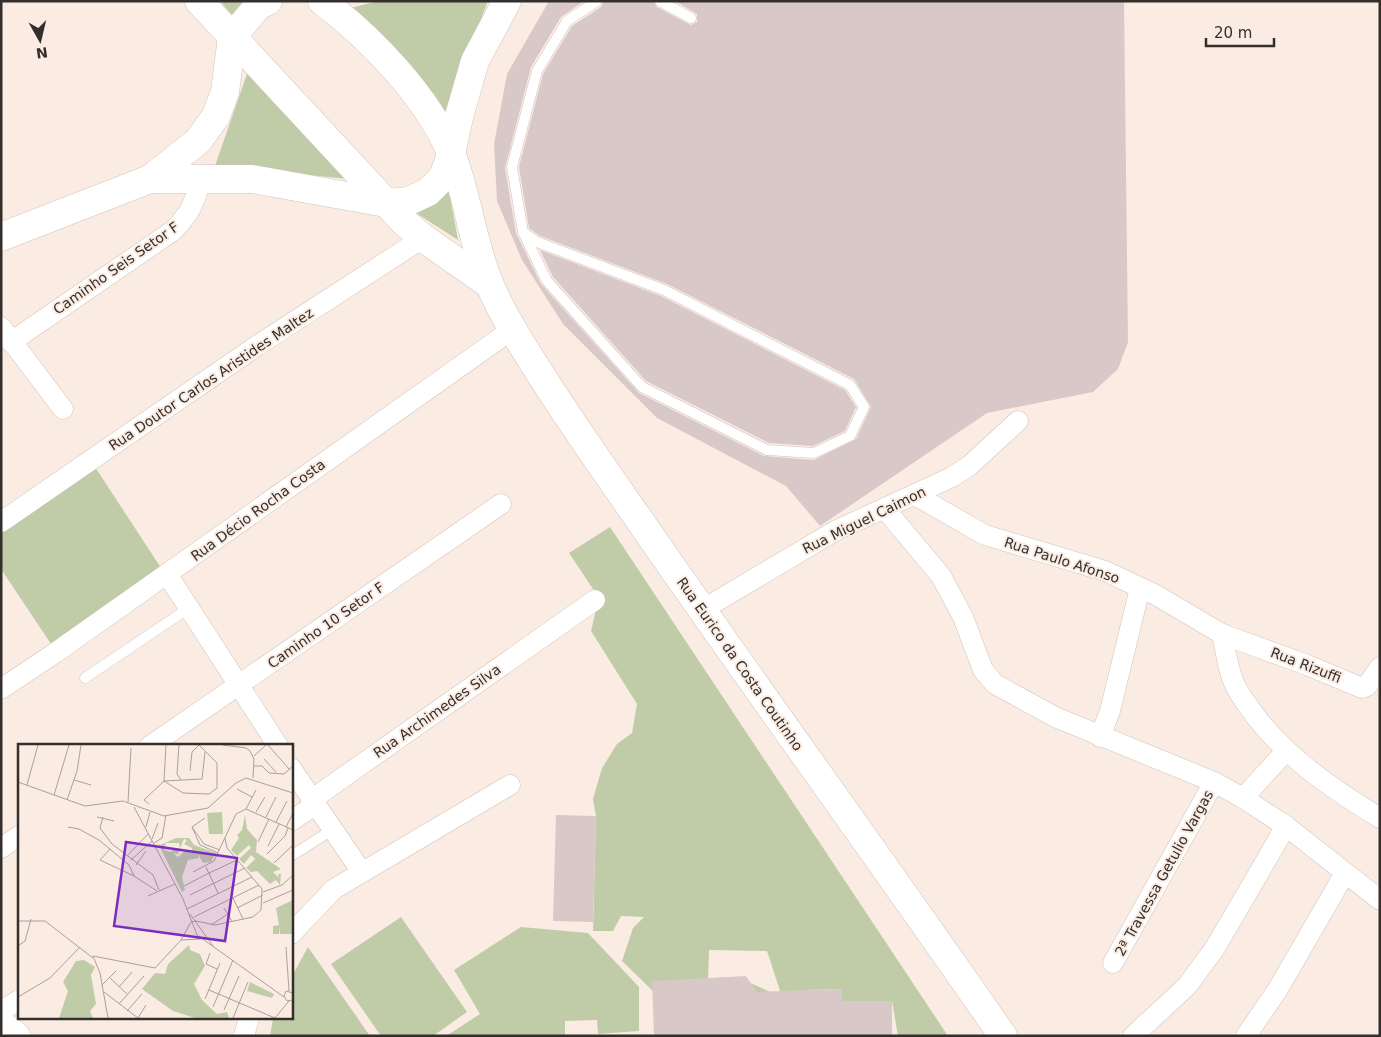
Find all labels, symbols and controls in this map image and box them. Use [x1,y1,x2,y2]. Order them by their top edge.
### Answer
north arrow [15,15,65,65]
scale bar [1206,15,1274,47]
text: 20 m [1214,24,1252,42]
text: N [35,44,49,62]
street label: Caminho Seis Setor F [50,219,182,317]
street label: Rua Doutor Carlos Aristides Maltez [106,304,316,454]
street label: Rua Décio Rocha Costa [188,456,328,564]
street label: Rua Miguel Caimon [800,483,928,557]
street label: Rua Paulo Afonso [1002,534,1122,586]
street label: Rua Eurico da Costa Coutinho [674,574,806,754]
street label: Caminho 10 Setor F [265,579,387,671]
street label: Rua Rizuffi [1268,644,1344,686]
street label: Rua Archimedes Silva [370,661,504,761]
inset map [18,744,292,1020]
street label: 2ª Travessa Getulio Vargas [1112,787,1216,959]

